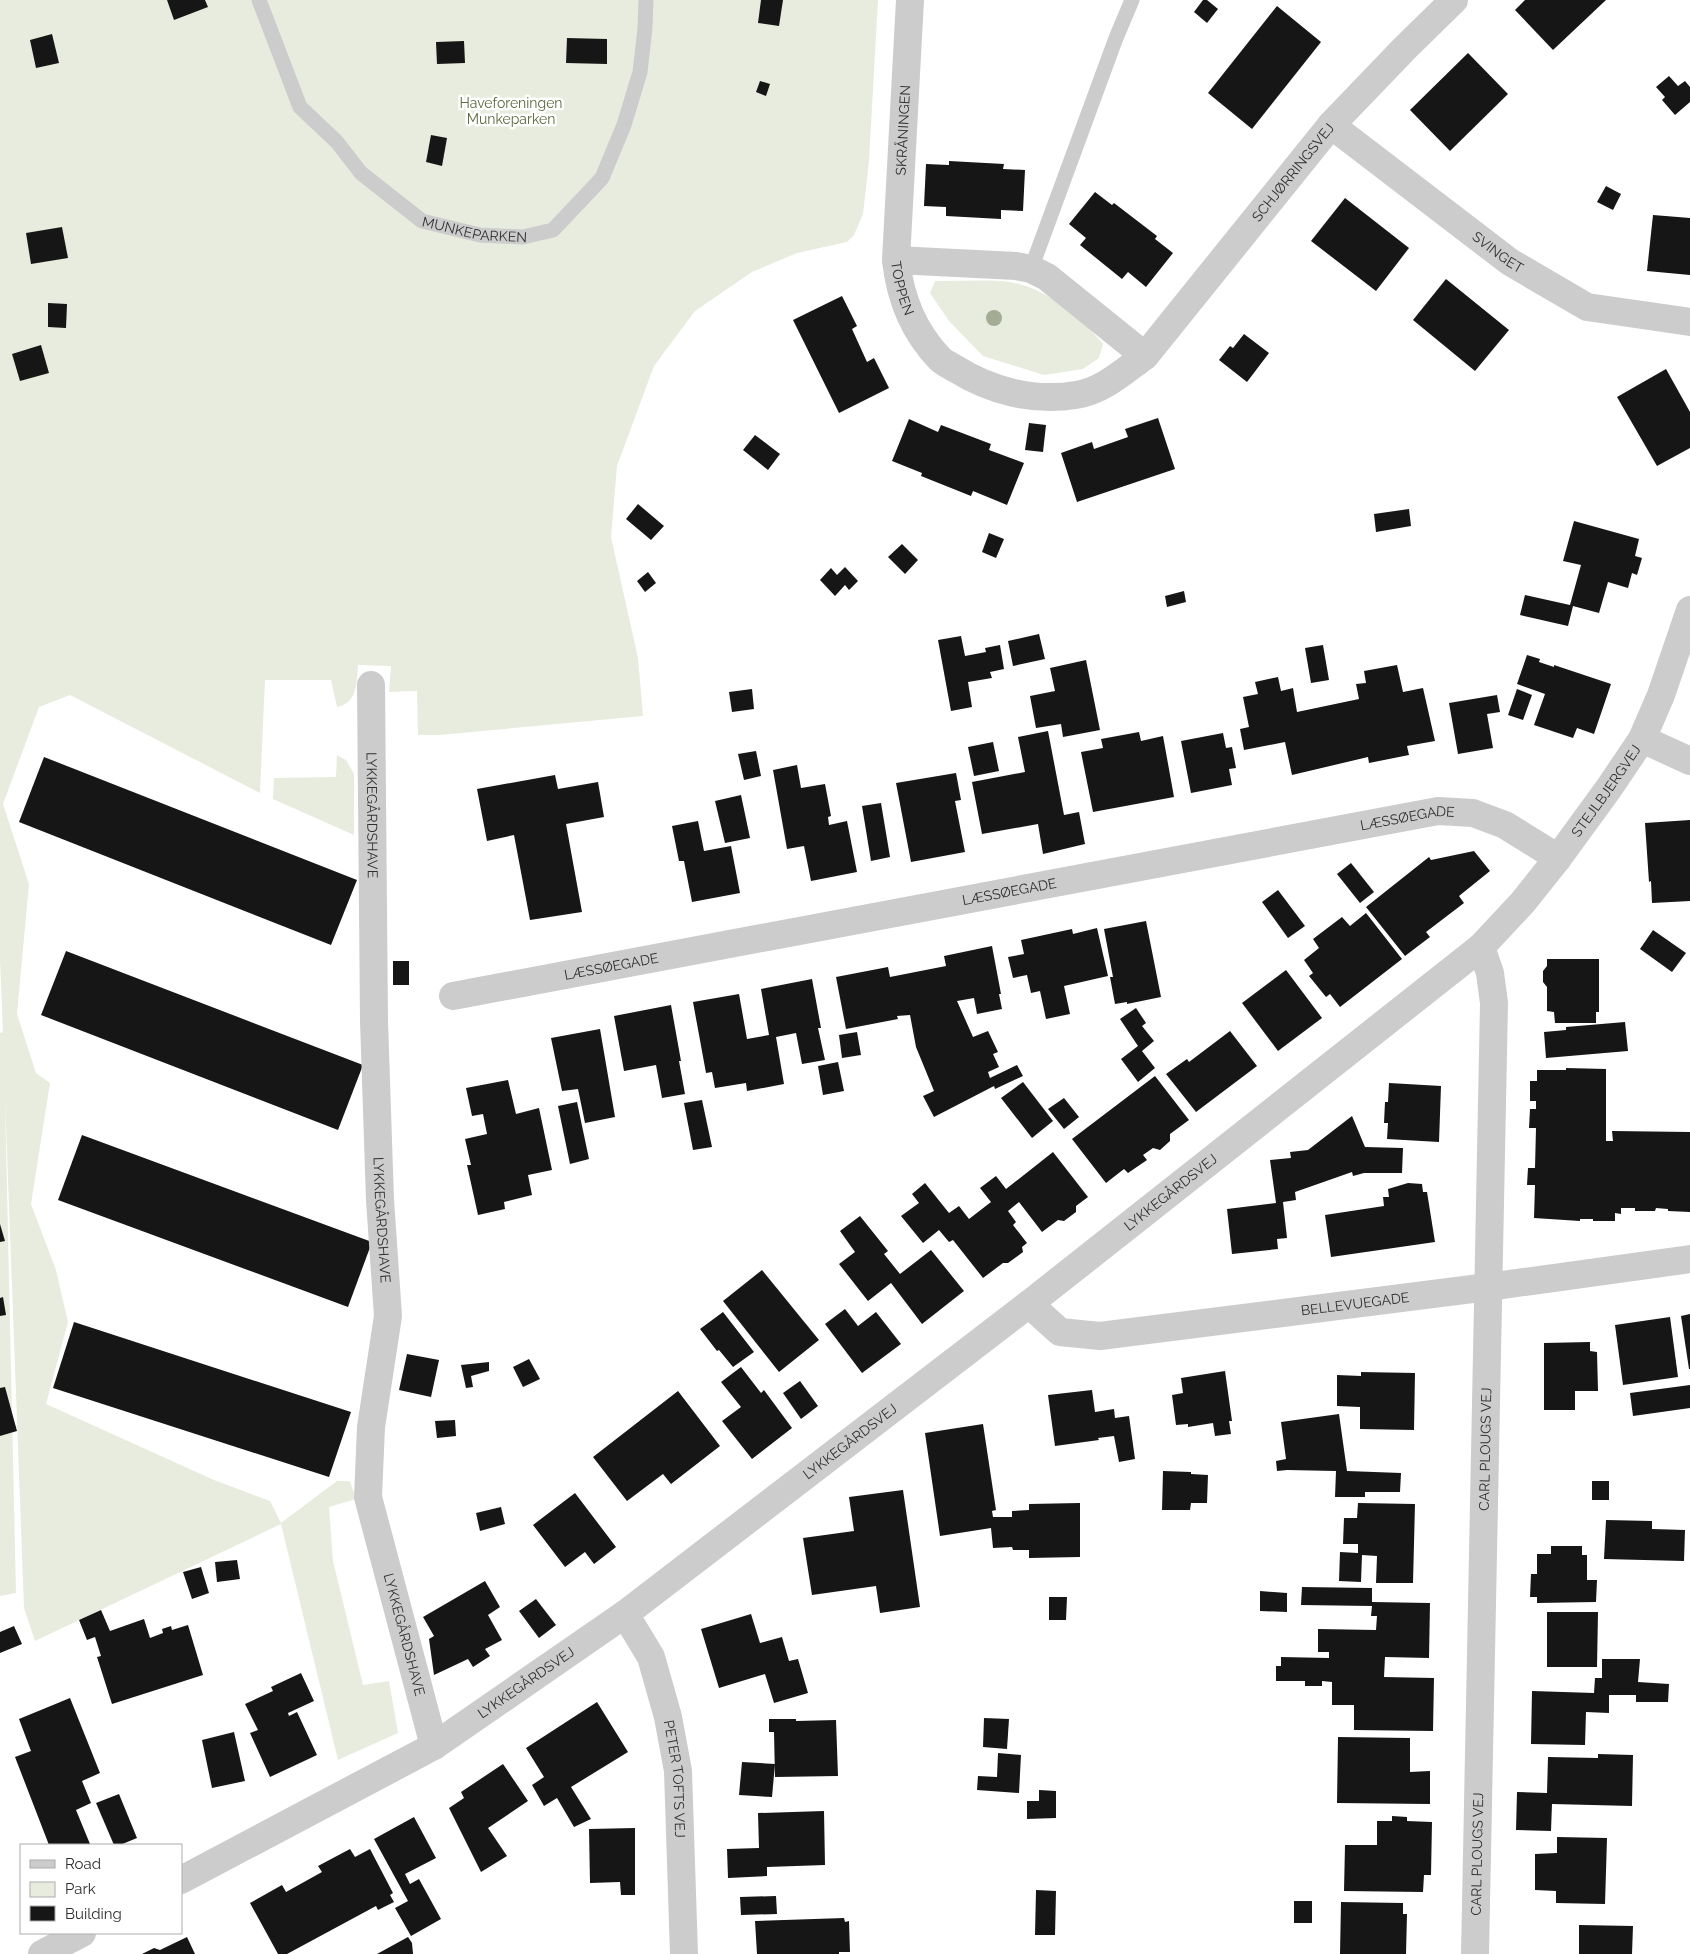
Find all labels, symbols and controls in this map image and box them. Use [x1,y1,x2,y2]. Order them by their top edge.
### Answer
street label: SKRÅNINGEN [893,85,913,176]
park label: Haveforeningen Munkeparken [459,95,563,127]
street label: SCHJØRRINGSVEJ [1249,120,1337,225]
street label: MUNKEPARKEN [421,213,527,245]
street label: SVINGET [1469,228,1527,276]
street label: TOPPEN [888,260,917,318]
street label: STEJLBJERGVEJ [1568,742,1644,840]
street label: LYKKEGÅRDSHAVE [364,752,381,878]
street label: LÆSSØEGADE [1359,803,1455,833]
street label: LÆSSØEGADE [961,875,1058,908]
street label: LÆSSØEGADE [563,950,660,983]
street label: LYKKEGÅRDSVEJ [1121,1151,1220,1234]
street label: LYKKEGÅRDSHAVE [371,1157,394,1283]
street label: BELLEVUEGADE [1300,1289,1410,1319]
street label: CARL PLOUGS VEJ [1476,1387,1494,1511]
street label: LYKKEGÅRDSVEJ [800,1400,900,1482]
street label: LYKKEGÅRDSHAVE [381,1571,428,1698]
street label: LYKKEGÅRDSVEJ [475,1644,577,1721]
street label: PETER TOFTS VEJ [661,1719,688,1838]
street label: CARL PLOUGS VEJ [1468,1792,1486,1916]
legend [20,1844,182,1934]
text: Road [65,1855,101,1873]
text: Park [65,1880,96,1898]
text: Building [65,1905,122,1923]

